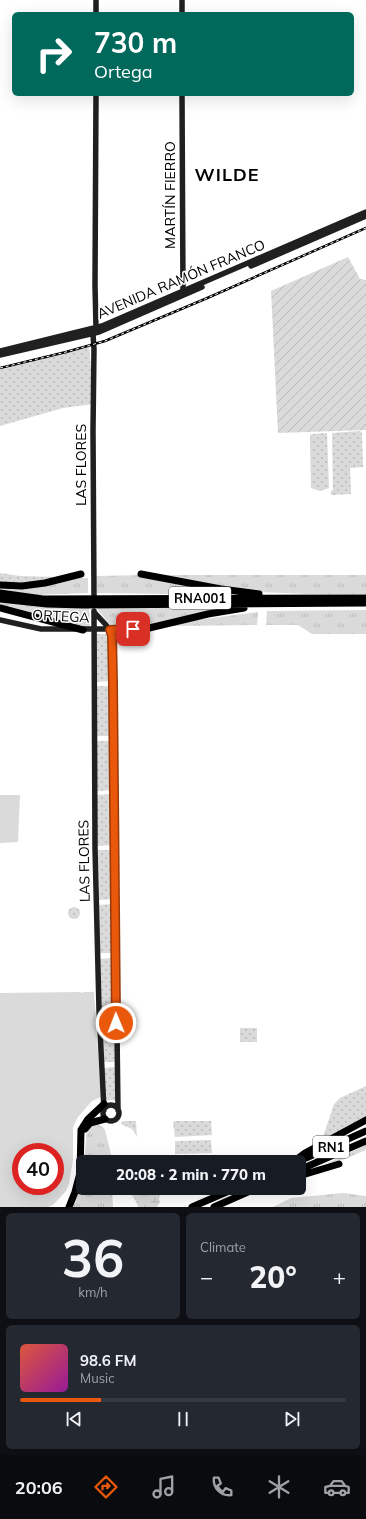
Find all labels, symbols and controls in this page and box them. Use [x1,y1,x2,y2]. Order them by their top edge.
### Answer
text: 730 m [94,25,177,60]
icon: right [28,28,80,80]
text: Ortega [94,60,153,83]
street label: MARTÍN FIERRO [161,141,179,249]
district label: WILDE [195,163,259,186]
street label: AVENIDA RAMÓN FRANCO [94,235,268,323]
street label: LAS FLORES [72,424,90,506]
road number: RNA001 [169,587,231,609]
street label: ORTEGA [32,606,91,627]
pin [116,612,150,646]
icon: arrive [122,618,144,640]
street label: LAS FLORES [74,819,94,902]
position arrow [95,1002,137,1044]
road number: RN1 [313,1136,349,1158]
speed limit sign: 40 [12,1143,64,1195]
text: 20:08 · 2 min · 770 m [116,1165,266,1184]
text: 36 [62,1225,124,1290]
text: Climate [200,1239,246,1255]
text: 20° [249,1258,297,1296]
text: − [200,1263,213,1291]
text: + [333,1263,346,1291]
text: km/h [78,1284,108,1300]
text: 98.6 FM [80,1351,136,1370]
text: Music [80,1370,115,1386]
icon: previous [63,1408,85,1430]
icon: pause [172,1408,194,1430]
icon: next [281,1408,303,1430]
icon: directions [92,1473,120,1501]
icon: music [150,1473,178,1501]
icon: phone [208,1473,236,1501]
icon: climate [265,1473,293,1501]
icon: car [323,1473,351,1501]
text: 20:06 [15,1476,63,1499]

